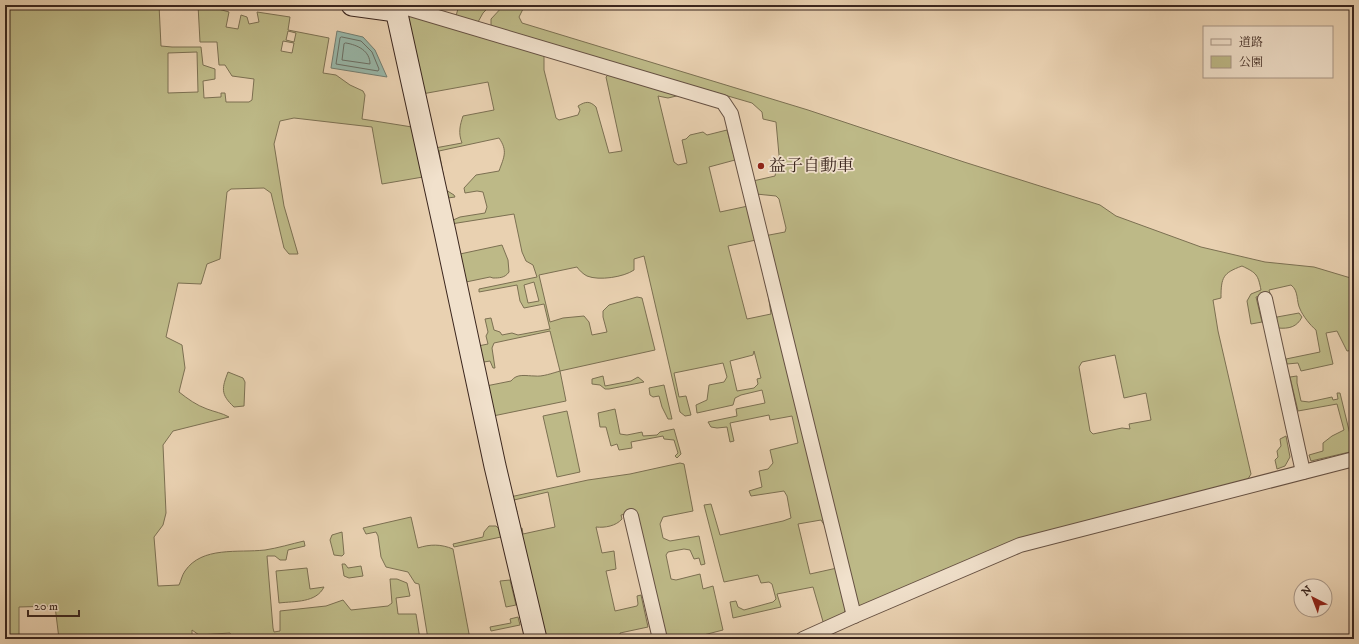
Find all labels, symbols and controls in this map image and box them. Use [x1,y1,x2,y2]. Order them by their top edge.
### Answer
legend [1203,26,1333,78]
text: 道路 [1239,35,1263,50]
text: 公園 [1239,55,1263,70]
place label: 益子自動車 [769,155,854,177]
marker: 益子自動車 [756,161,766,171]
north arrow [1293,578,1333,618]
text: N [1299,583,1315,600]
scale bar [28,592,79,618]
text: 20 m [34,599,58,614]

